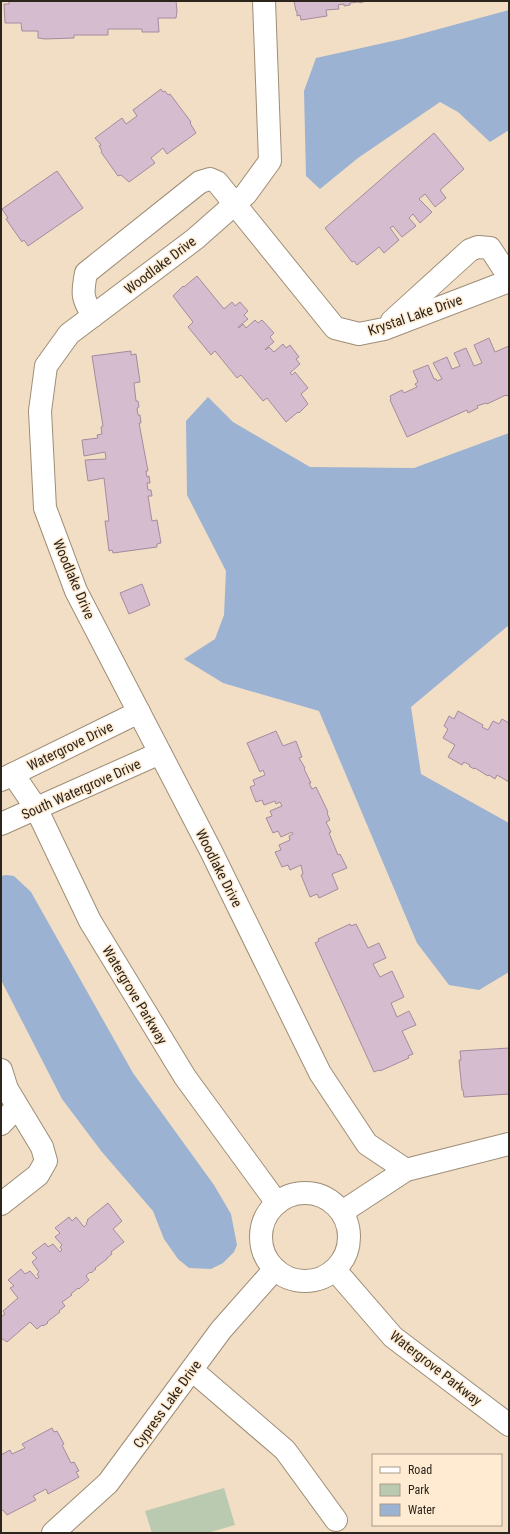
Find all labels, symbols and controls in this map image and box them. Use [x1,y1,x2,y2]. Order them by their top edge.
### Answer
street label: Woodlake Drive [121,233,199,297]
street label: Krystal Lake Drive [366,291,465,339]
street label: Woodlake Drive [50,537,98,622]
street label: Watergrove Drive [24,718,116,774]
street label: South Watergrove Drive [19,755,143,822]
street label: Woodlake Drive [193,826,246,910]
street label: Watergrove Parkway [99,943,171,1047]
street label: Watergrove Parkway [387,1327,485,1409]
street label: Cypress Lake Drive [130,1357,204,1451]
legend [372,1454,502,1526]
text: Road [408,1463,432,1477]
text: Park [408,1483,430,1497]
text: Water [408,1503,436,1517]

